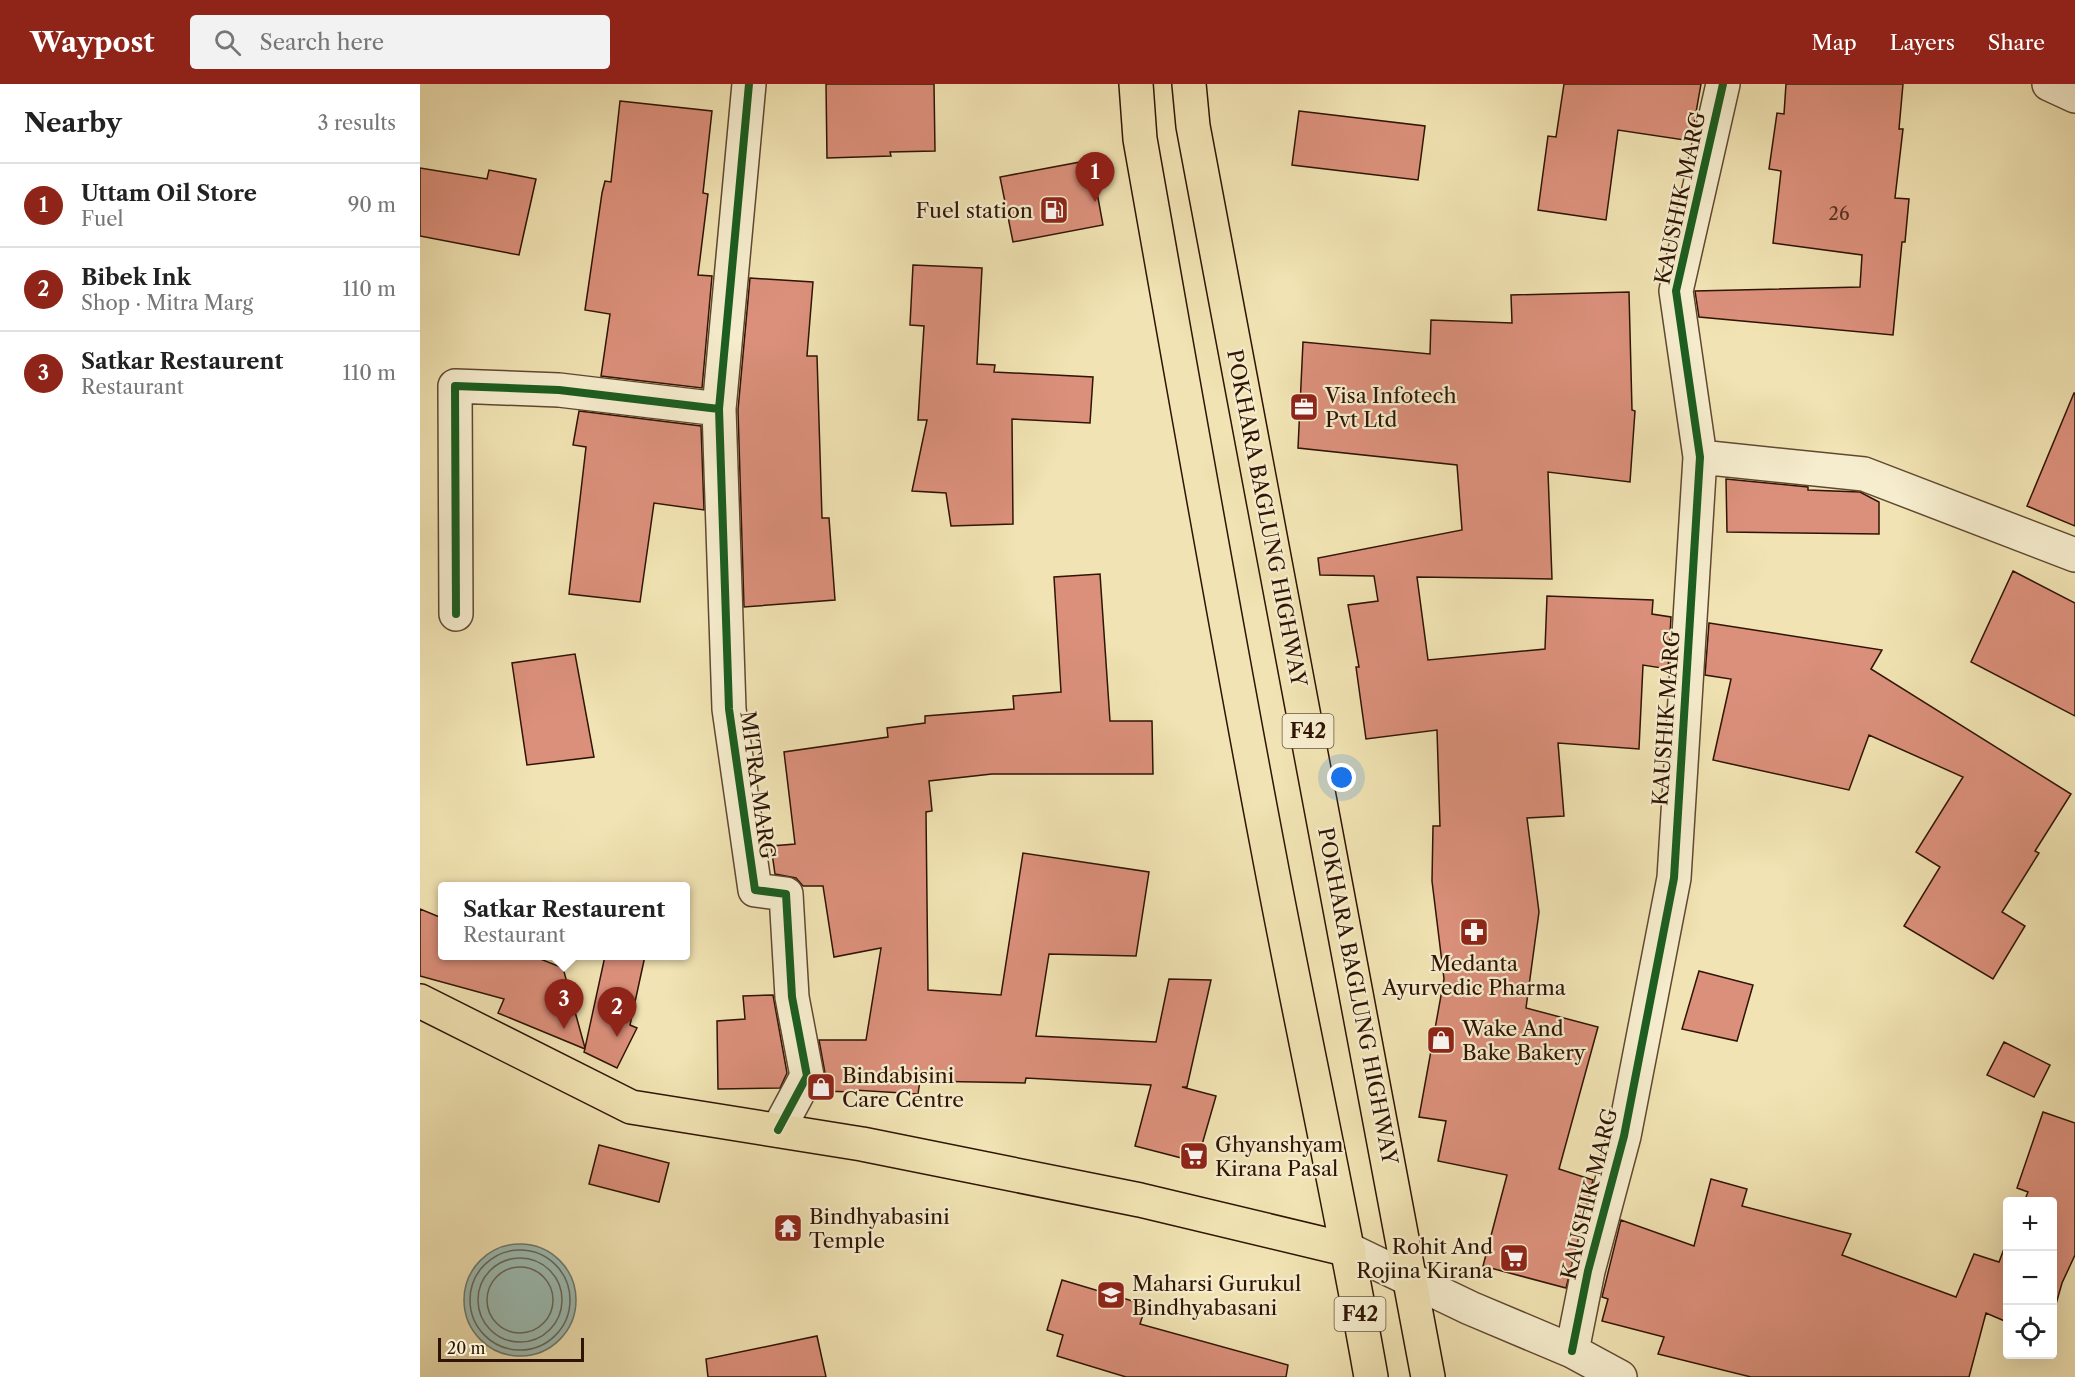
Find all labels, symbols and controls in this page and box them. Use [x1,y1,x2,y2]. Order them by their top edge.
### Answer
search box [190,15,610,69]
text: Waypost [30,25,154,59]
icon: search [211,26,244,59]
text: Search here [259,29,384,56]
text: Map [1812,30,1857,55]
text: Layers [1890,30,1955,55]
text: Share [1988,30,2045,55]
text: Nearby [24,107,122,139]
street label: KAUSHIK MARG [1649,109,1711,287]
text: 3 results [318,111,396,135]
pin: 1 [1076,152,1114,202]
text: Uttam Oil Store [81,180,257,207]
text: 1 [39,193,48,217]
text: 90 m [348,193,396,217]
fuel station icon: Fuel station [1038,194,1070,226]
place label: Fuel station [916,198,1033,223]
house number: 26 [1829,203,1849,225]
text: Fuel [81,207,123,231]
text: Bibek Ink [81,264,191,291]
text: 2 [38,277,49,301]
text: 110 m [343,277,396,301]
text: Shop · Mitra Marg [81,291,253,315]
street label: POKHARA BAGLUNG HIGHWAY [1222,347,1312,690]
text: Satkar Restaurent [81,348,283,375]
text: 3 [38,361,49,385]
text: 110 m [343,361,396,385]
text: Restaurant [81,375,184,399]
place label: Visa Infotech Pvt Ltd [1324,383,1457,432]
office icon: Visa Infotech Pvt Ltd [1288,391,1320,423]
street label: KAUSHIK MARG [1647,629,1685,807]
street label: MITRA MARG [735,709,781,861]
road number: F42 [1282,714,1334,748]
your location [1327,763,1356,792]
street label: POKHARA BAGLUNG HIGHWAY [1313,825,1403,1168]
popup [438,882,690,960]
text: Satkar Restaurent [463,896,665,923]
pharmacy icon: Medanta Ayurvedic Pharma [1458,916,1490,948]
text: Restaurant [463,923,566,947]
place label: Medanta Ayurvedic Pharma [1381,951,1567,1000]
pin: 3 [544,980,584,1029]
pin: 2 [598,988,636,1037]
place label: Wake And Bake Bakery [1461,1016,1586,1065]
shop icon: Wake And Bake Bakery [1425,1024,1457,1056]
place label: Bindabisini Care Centre [842,1063,964,1112]
shop icon: Bindabisini Care Centre [805,1071,837,1103]
street label: KAUSHIK MARG [1556,1106,1622,1282]
place label: Ghyanshyam Kirana Pasal [1215,1132,1344,1181]
supermarket icon: Ghyanshyam Kirana Pasal [1178,1140,1210,1172]
map controls [2003,1197,2057,1359]
button: + [2003,1197,2057,1251]
place label: Bindhyabasini Temple [809,1204,950,1253]
temple icon: Bindhyabasini Temple [772,1212,804,1244]
place label: Rohit And Rojina Kirana [1356,1234,1494,1283]
supermarket icon: Rohit And Rojina Kirana [1498,1242,1530,1274]
button: − [2003,1251,2057,1305]
place label: Maharsi Gurukul Bindhyabasani [1132,1271,1301,1320]
school or university icon: Maharsi Gurukul Bindhyabasani [1095,1279,1127,1311]
road number: F42 [1334,1297,1386,1331]
button: locate [2003,1305,2057,1359]
scale bar [438,1335,584,1362]
text: 20 m [447,1338,486,1358]

